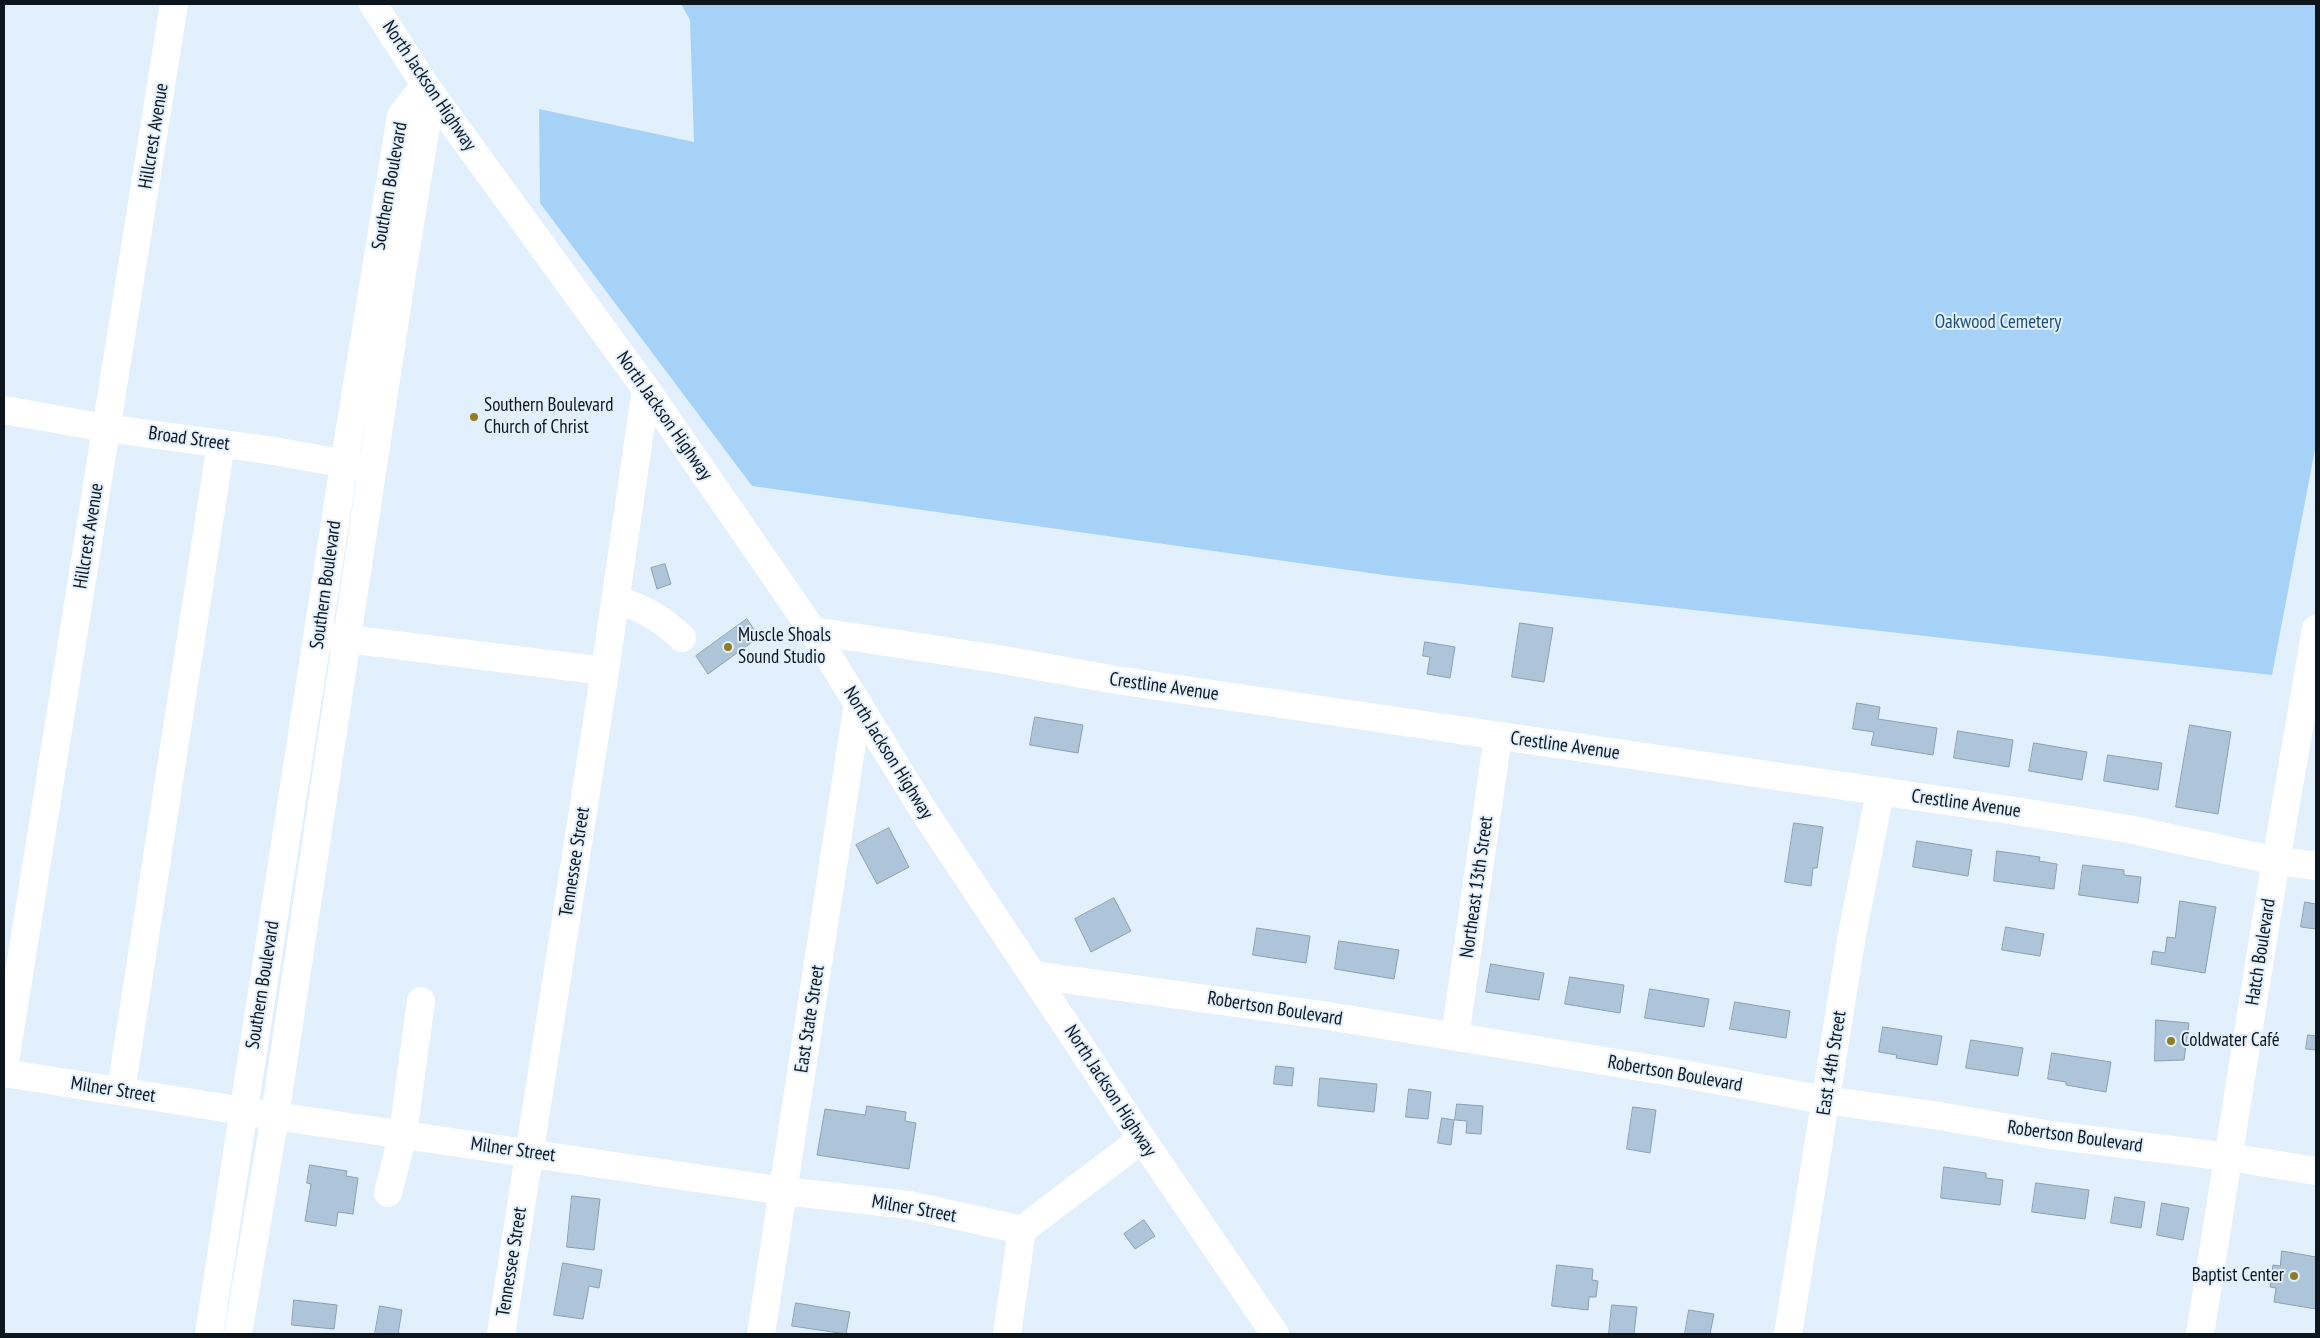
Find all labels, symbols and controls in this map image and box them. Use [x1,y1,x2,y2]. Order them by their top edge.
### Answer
street label: North Jackson Highway [377,17,481,155]
street label: Hillcrest Avenue [134,82,174,190]
street label: Southern Boulevard [368,120,412,252]
park label: Oakwood Cemetery [1935,312,2061,334]
street label: North Jackson Highway [611,347,717,485]
place label: Southern Boulevard Church of Christ [484,395,613,439]
marker: Southern Boulevard Church of Christ [468,411,480,423]
street label: Broad Street [147,422,231,456]
street label: Hillcrest Avenue [69,482,109,590]
street label: Southern Boulevard [306,519,346,651]
place label: Muscle Shoals Sound Studio [738,625,831,669]
marker: Muscle Shoals Sound Studio [722,641,734,653]
street label: Crestline Avenue [1108,668,1220,706]
street label: North Jackson Highway [838,683,938,823]
street label: Crestline Avenue [1509,727,1621,765]
street label: Crestline Avenue [1910,785,2022,823]
street label: Tennessee Street [555,806,595,918]
street label: Northeast 13th Street [1456,815,1498,959]
street label: Hatch Boulevard [2241,897,2281,1007]
street label: Southern Boulevard [242,919,284,1051]
street label: East State Street [790,964,830,1074]
street label: Robertson Boulevard [1206,987,1344,1031]
street label: East 14th Street [1812,1009,1852,1117]
street label: North Jackson Highway [1059,1021,1161,1161]
place label: Coldwater Café [2181,1030,2280,1052]
marker: Coldwater Café [2165,1035,2177,1047]
street label: Robertson Boulevard [1606,1051,1744,1097]
street label: Milner Street [69,1072,157,1108]
street label: Robertson Boulevard [2006,1116,2144,1158]
street label: Milner Street [469,1133,557,1167]
street label: Milner Street [870,1190,958,1228]
street label: Tennessee Street [492,1206,532,1318]
place label: Baptist Center [2192,1265,2284,1287]
marker: Baptist Center [2288,1270,2300,1282]

